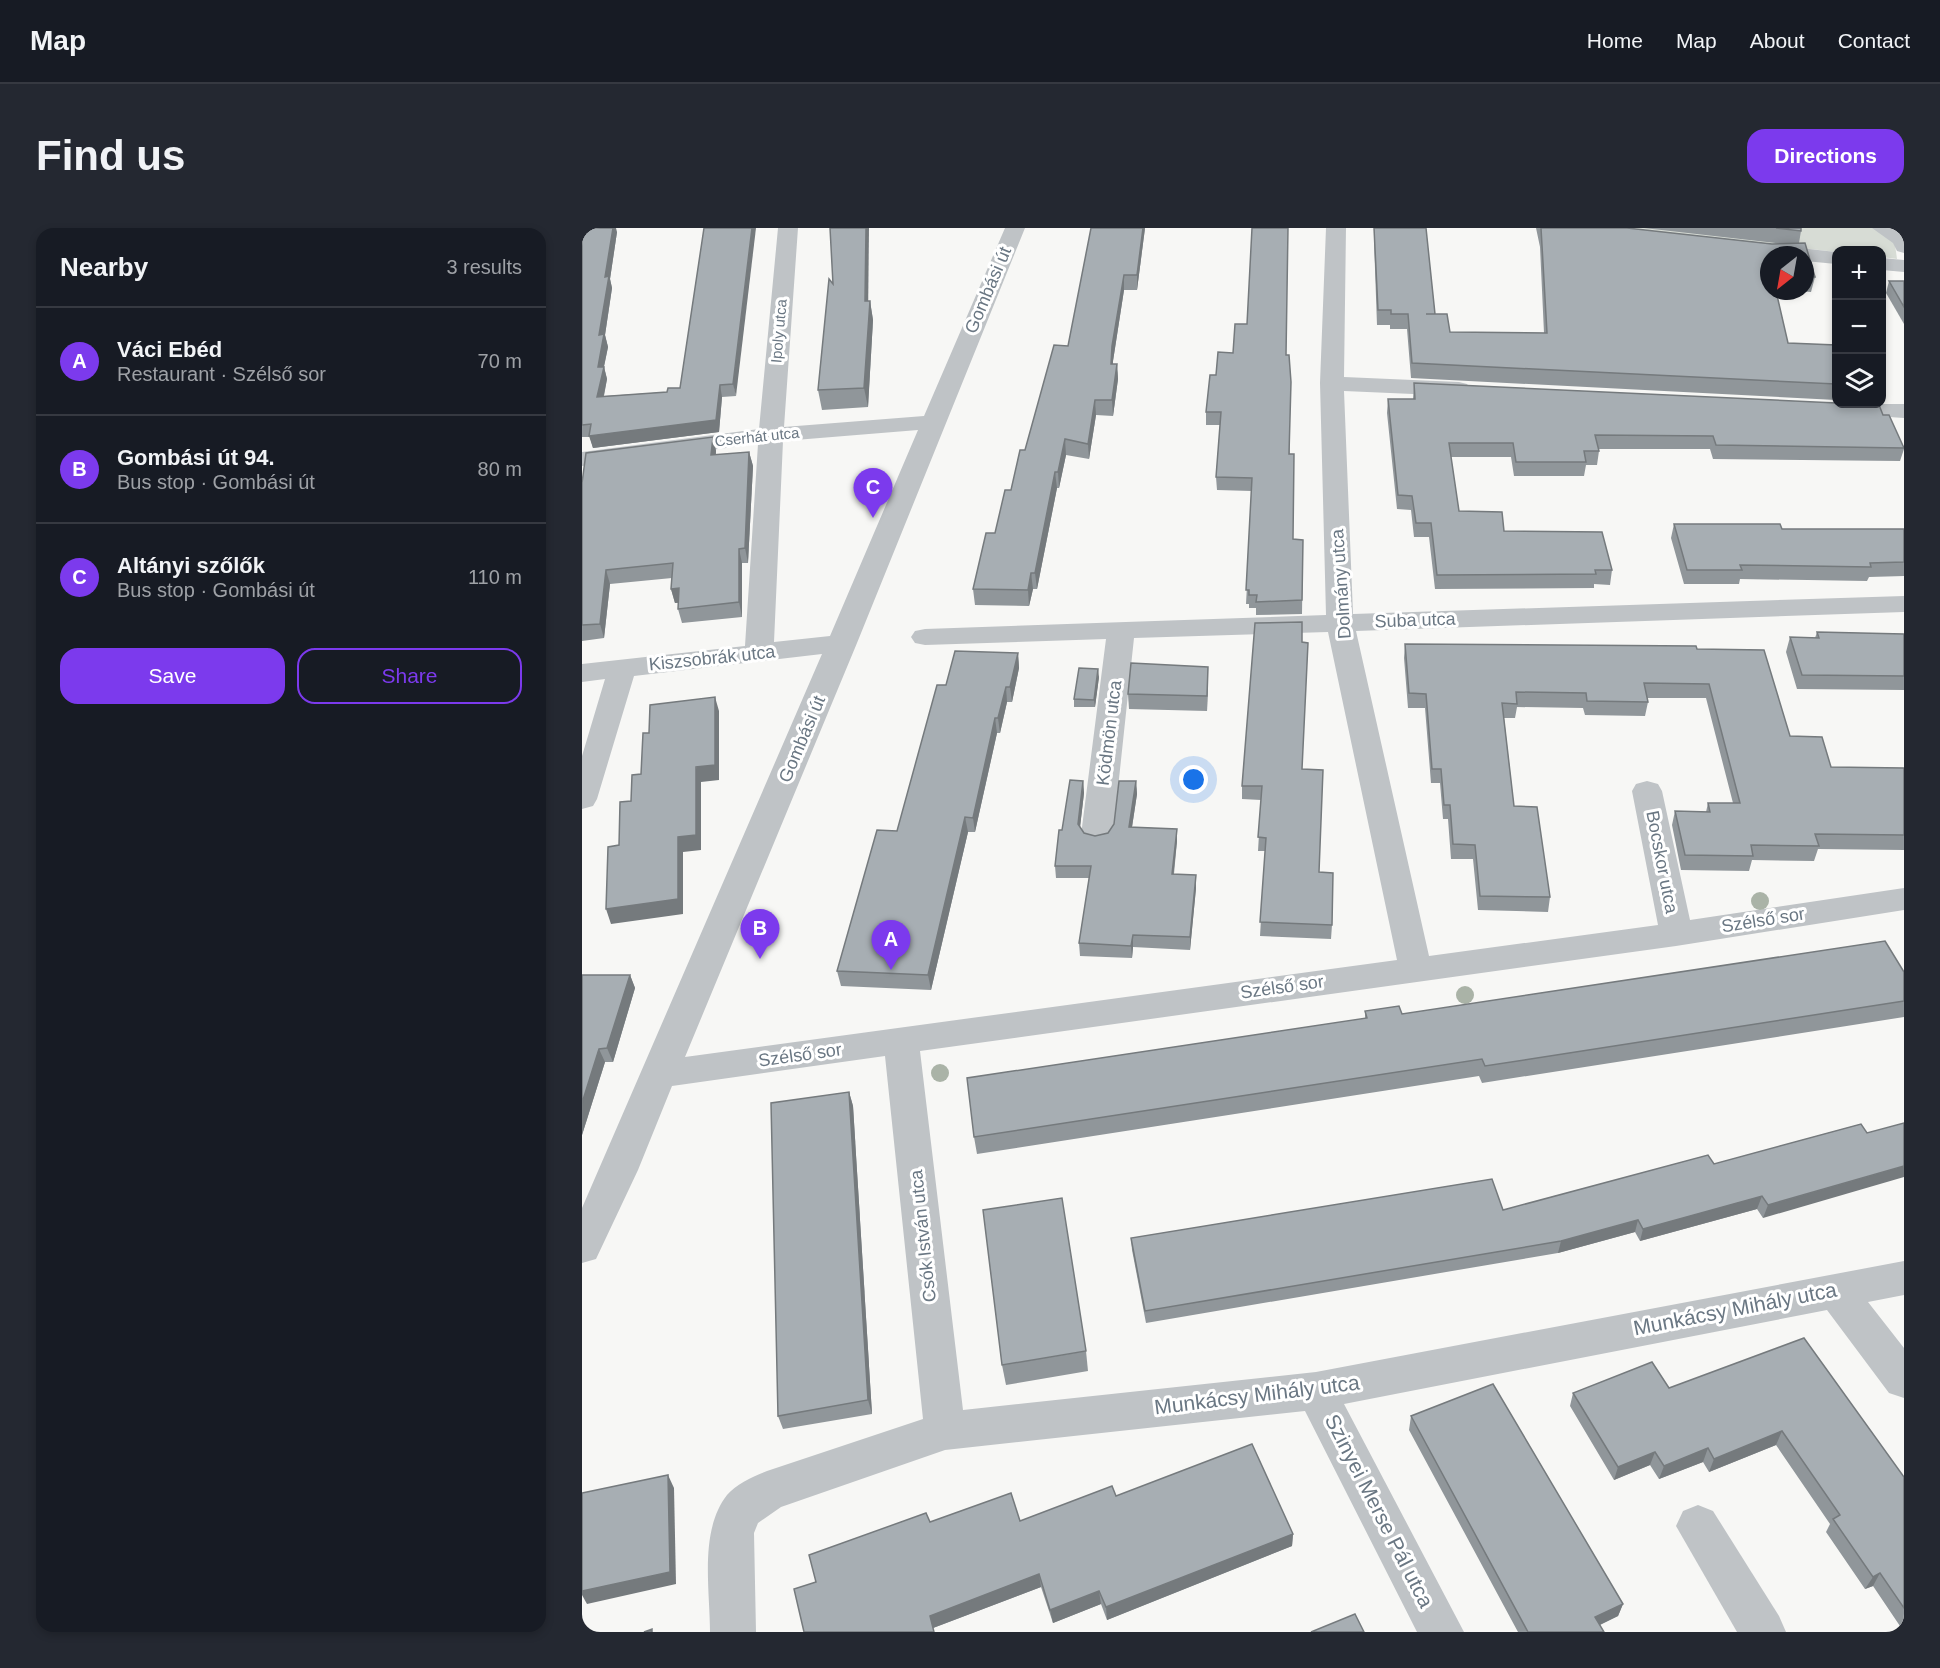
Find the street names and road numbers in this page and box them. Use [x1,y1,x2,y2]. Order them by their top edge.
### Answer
street label: Gombási út [961,244,1015,336]
street label: Ipoly utca [767,298,790,364]
street label: Cserhát utca [714,424,801,449]
street label: Dolmány utca [1327,527,1355,640]
street label: Suba utca [1374,609,1457,631]
street label: Kiszsobrák utca [648,641,777,675]
street label: Ködmön utca [1093,678,1126,787]
street label: Gombási út [775,693,829,785]
street label: Bocskor utca [1642,809,1682,916]
street label: Szélső sor [1720,904,1806,936]
street label: Szélső sor [1239,971,1325,1003]
street label: Szélső sor [757,1039,843,1071]
street label: Csók István utca [906,1168,940,1303]
street label: Munkácsy Mihály utca [1631,1277,1839,1340]
street label: Munkácsy Mihály utca [1153,1370,1361,1419]
street label: Szinyei Merse Pál utca [1321,1410,1438,1611]

